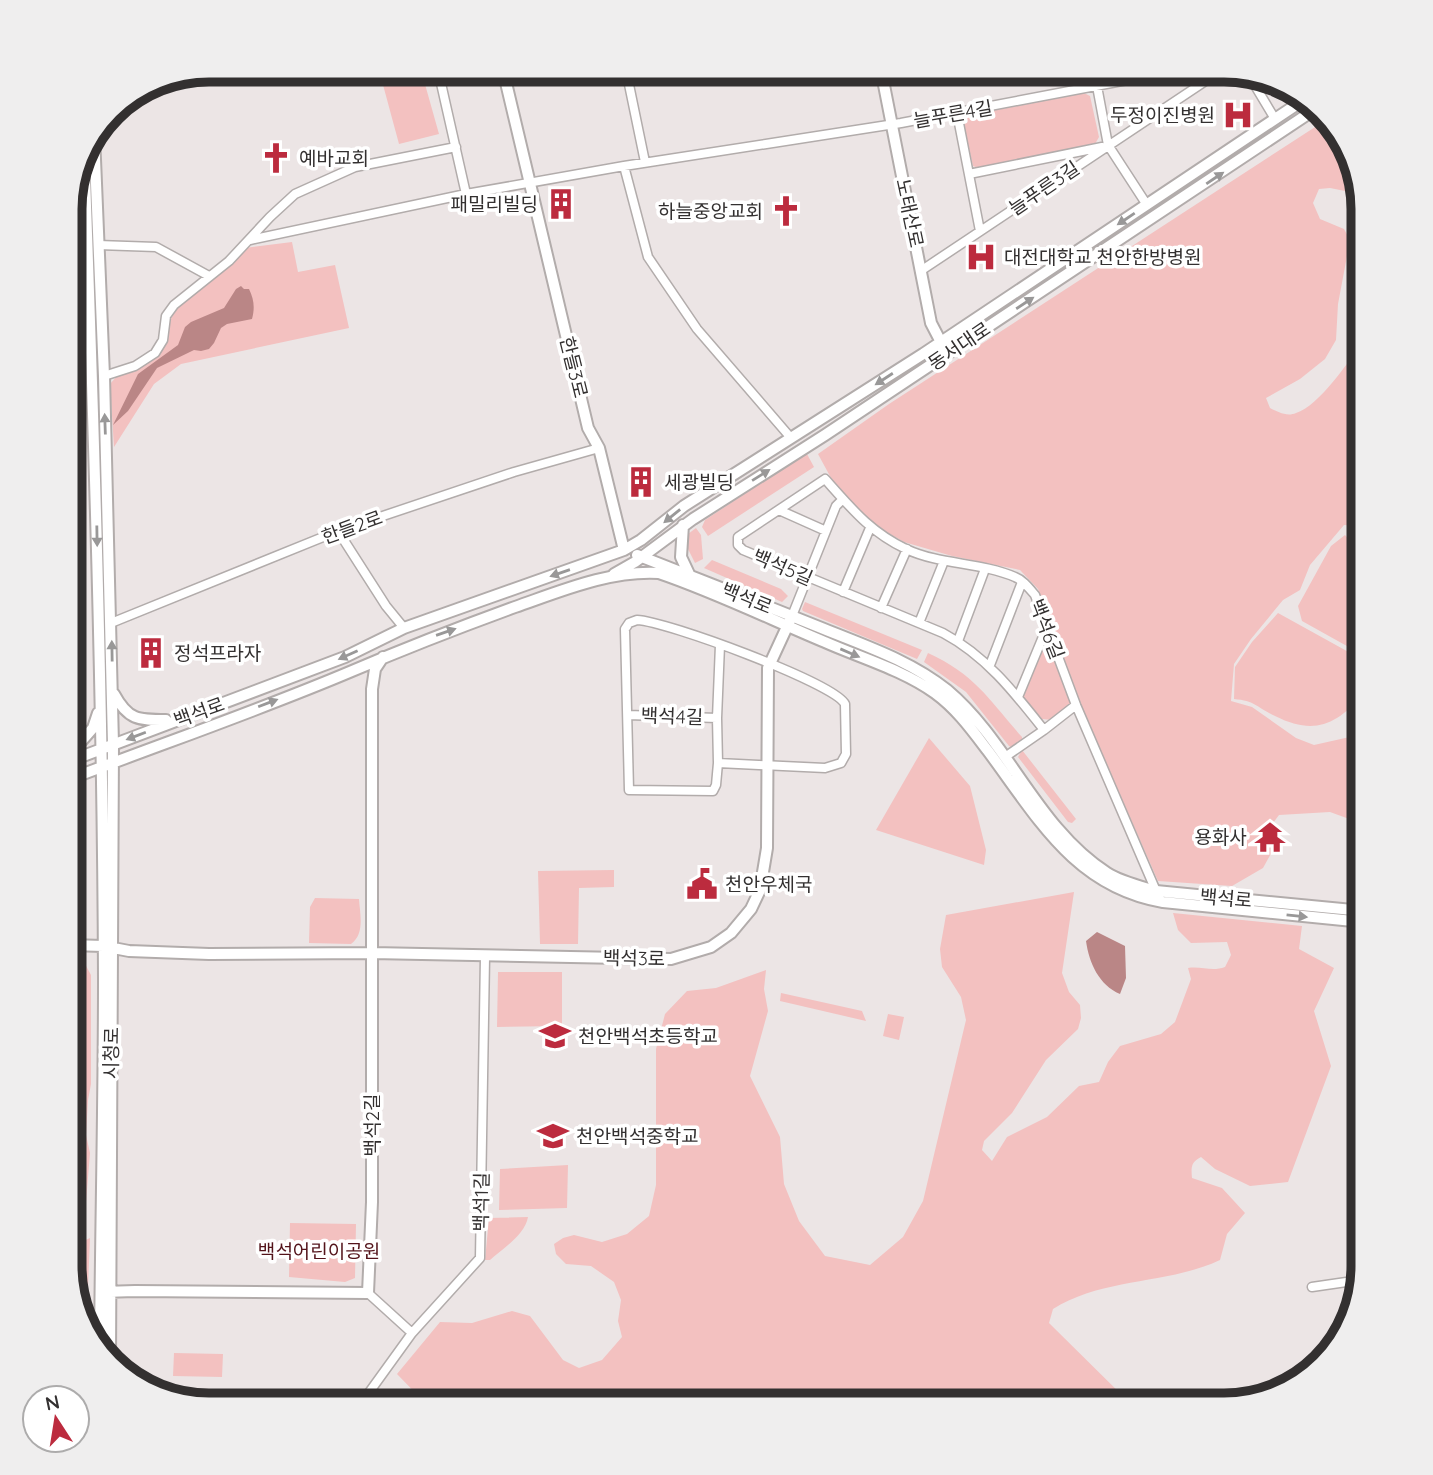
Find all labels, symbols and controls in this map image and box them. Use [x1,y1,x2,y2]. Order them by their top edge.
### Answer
street label: 늘푸른4길 [912,95,994,133]
hospital icon: 두정이진병원 [1221,98,1255,132]
place label: 두정이진병원 [1110,103,1215,127]
church icon: 예바교회 [259,141,293,175]
place label: 예바교회 [299,146,369,170]
street label: 늘푸른3길 [1004,156,1084,220]
one-way arrow [1205,171,1224,184]
street label: 노태산로 [891,176,929,250]
building icon: 패밀리빌딩 [544,187,578,221]
place label: 패밀리빌딩 [451,192,538,216]
church icon: 하늘중앙교회 [769,194,803,228]
place label: 하늘중앙교회 [658,199,763,223]
one-way arrow [1117,212,1135,226]
hospital icon: 대전대학교 천안한방병원 [964,240,998,274]
place label: 대전대학교 천안한방병원 [1004,245,1201,269]
one-way arrow [1015,296,1034,309]
street label: 동서대로 [923,317,995,375]
street label: 한들3로 [555,334,593,400]
one-way arrow [874,373,893,386]
one-way arrow [100,413,111,435]
building icon: 세광빌딩 [624,465,658,499]
one-way arrow [752,469,771,482]
place label: 세광빌딩 [664,470,734,494]
street label: 한들2로 [318,505,386,549]
one-way arrow [663,508,681,523]
one-way arrow [91,526,103,548]
street label: 백석5길 [749,544,817,590]
one-way arrow [550,568,571,579]
street label: 백석로 [718,577,776,619]
street label: 백석6길 [1025,595,1069,663]
one-way arrow [436,626,457,637]
building icon: 정석프라자 [134,636,168,670]
one-way arrow [106,640,117,662]
place label: 정석프라자 [174,641,261,665]
one-way arrow [840,648,861,659]
one-way arrow [338,649,358,661]
street label: 백석로 [170,692,228,732]
one-way arrow [258,697,279,708]
street label: 백석4길 [640,703,704,729]
one-way arrow [125,730,146,741]
temple icon: 용화사 [1253,820,1287,854]
place label: 용화사 [1195,825,1247,849]
public building icon: 천안우체국 [685,867,719,901]
place label: 천안우체국 [725,872,812,896]
street label: 백석로 [1199,884,1253,912]
one-way arrow [1286,911,1308,922]
street label: 백석3로 [603,945,665,971]
school or university icon: 천안백석초등학교 [538,1019,572,1053]
place label: 천안백석초등학교 [578,1024,718,1048]
street label: 시청로 [99,1027,123,1079]
street label: 백석2길 [360,1094,384,1156]
school or university icon: 천안백석중학교 [536,1119,570,1153]
place label: 천안백석중학교 [576,1124,698,1148]
street label: 백석1길 [468,1172,494,1232]
park label: 백석어린이공원 [258,1239,380,1263]
north arrow [21,1384,91,1454]
text: N [43,1389,62,1416]

